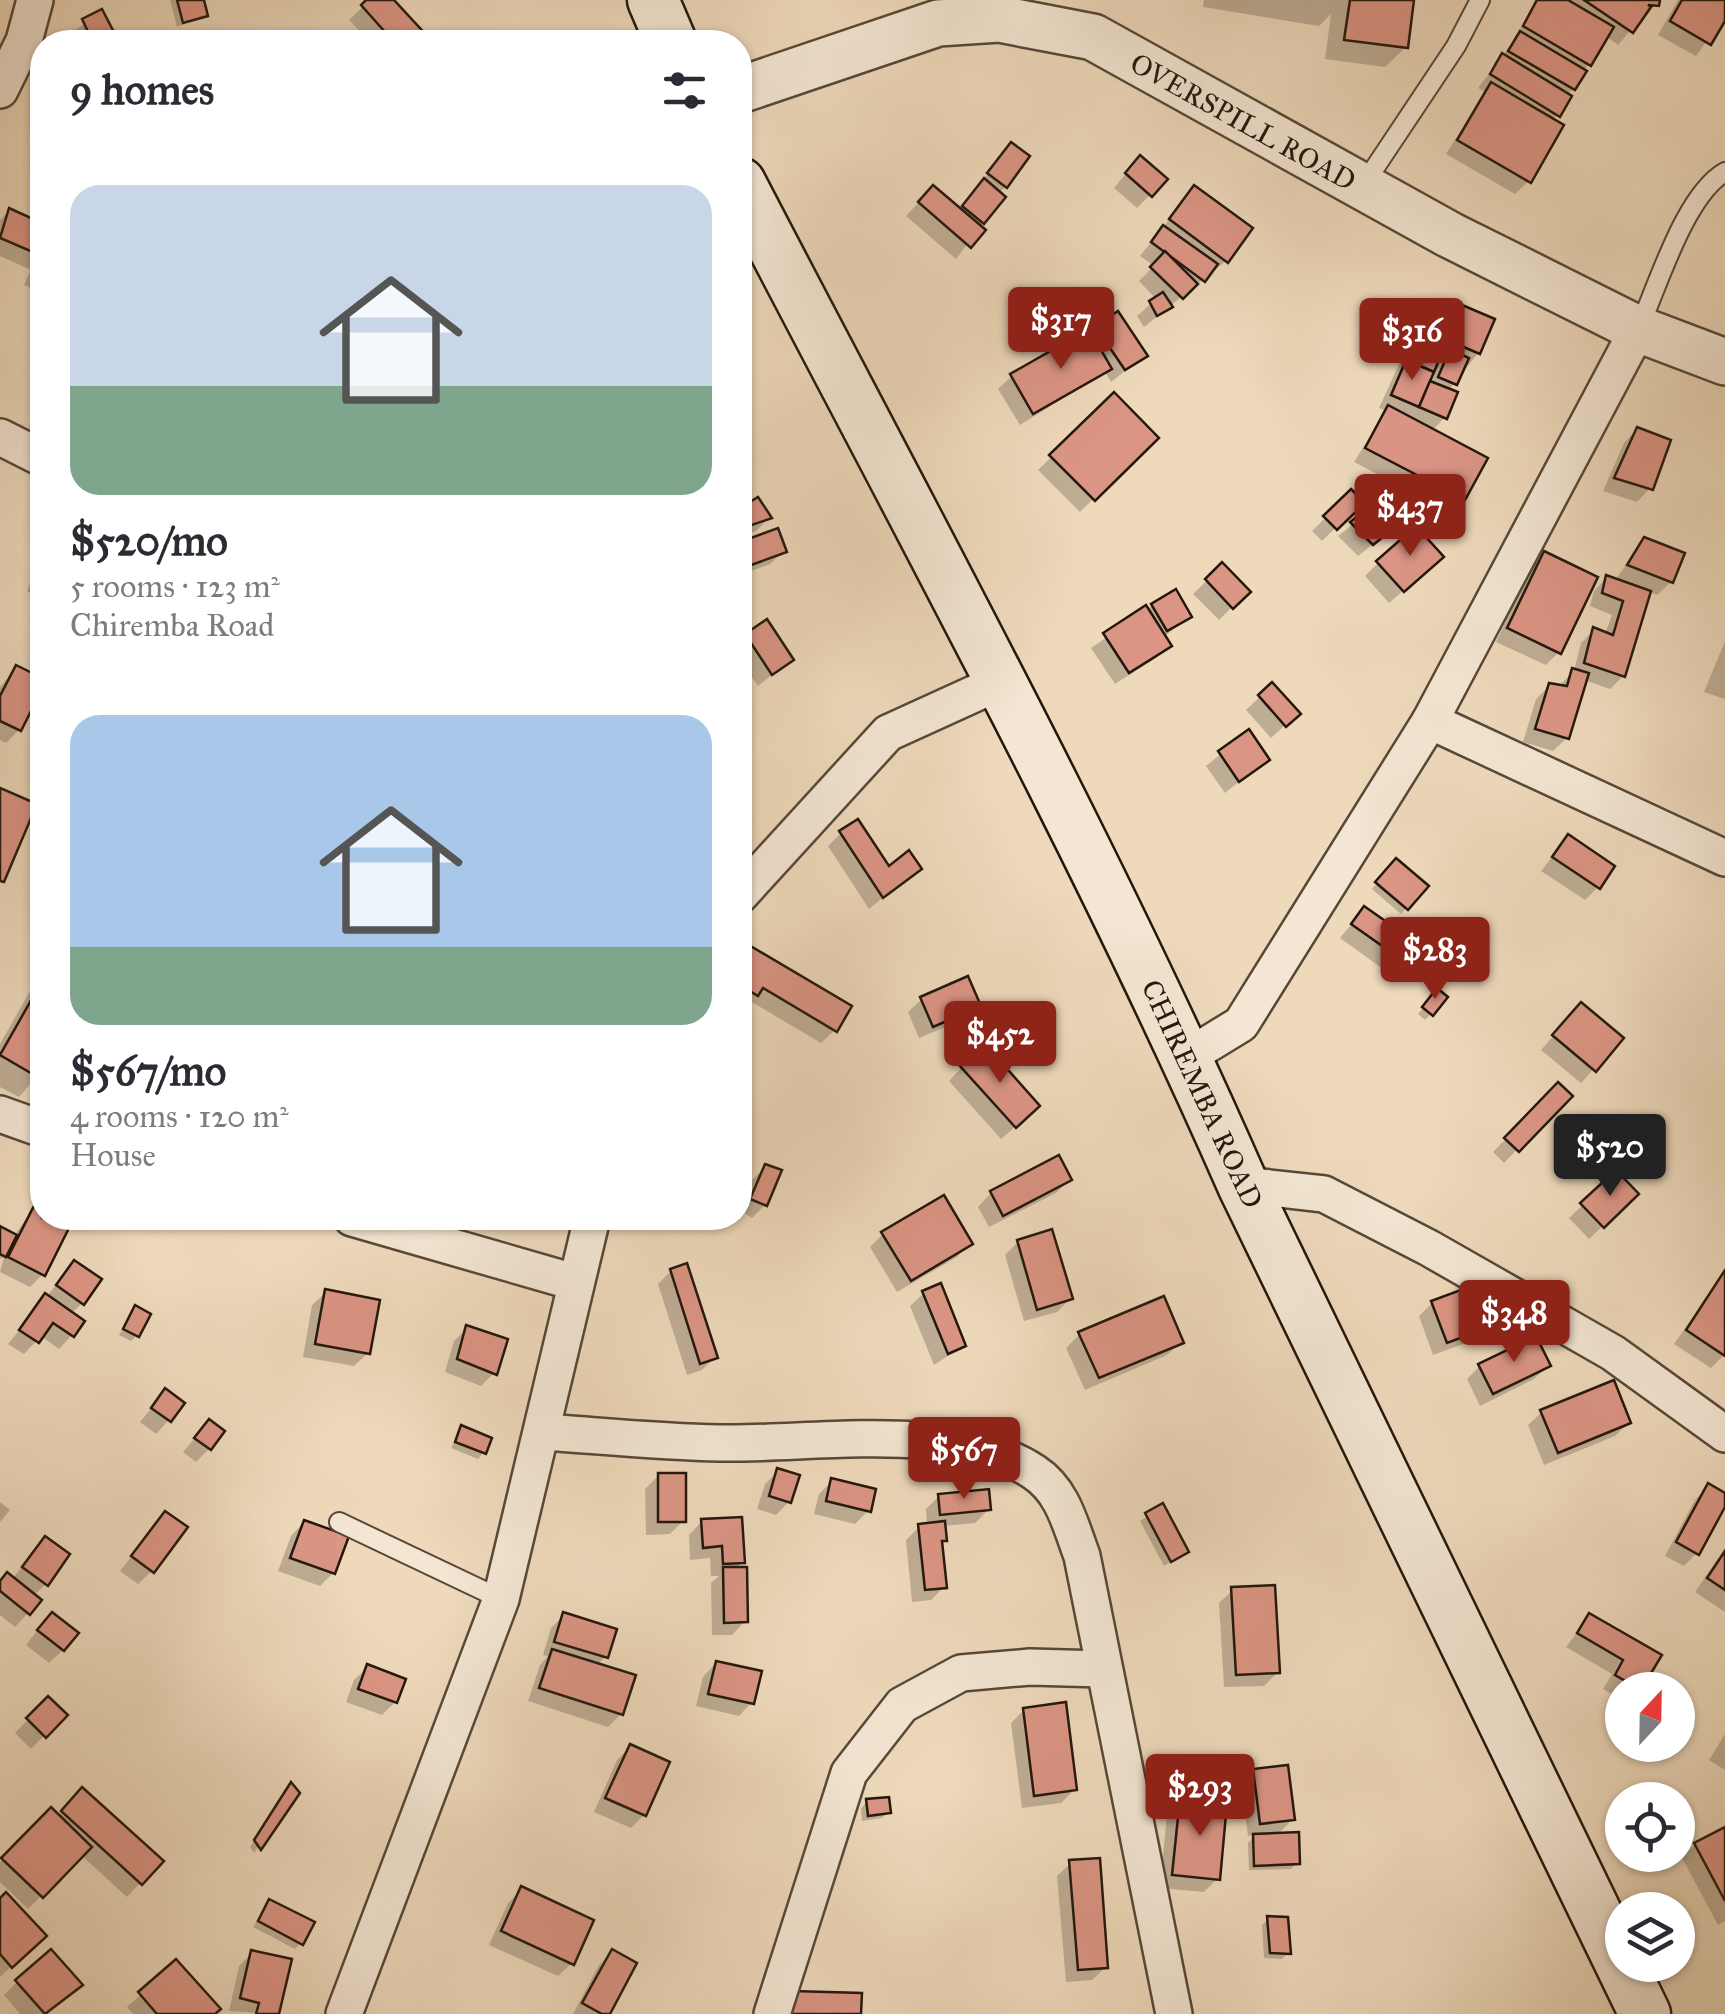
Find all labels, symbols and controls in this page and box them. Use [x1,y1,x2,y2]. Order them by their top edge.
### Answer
street label: OVERSPILL ROAD [1124,46,1362,198]
icon: filters [657,63,712,118]
text: 9 homes [70,64,214,116]
icon: home [301,250,481,430]
pin: $317 [1002,287,1120,372]
pin: $316 [1353,298,1471,383]
text: $317 [1030,300,1092,339]
text: $316 [1382,311,1442,350]
pin: $437 [1351,474,1469,559]
text: $437 [1377,487,1443,526]
text: $520/mo [70,515,228,567]
text: 5 rooms · 123 m² [70,567,280,606]
text: Chiremba Road [70,606,274,645]
icon: home [301,780,481,960]
pin: $283 [1376,917,1494,1002]
text: $283 [1403,930,1467,969]
street label: CHIREMBA ROAD [1134,974,1270,1214]
pin: $452 [941,1001,1059,1086]
text: $452 [966,1014,1034,1053]
text: $567/mo [70,1045,226,1097]
text: 4 rooms · 120 m² [70,1097,289,1136]
pin: $520 [1551,1114,1669,1199]
text: $520 [1576,1127,1644,1166]
text: House [70,1136,156,1175]
pin: $348 [1455,1280,1573,1365]
text: $348 [1481,1293,1547,1332]
pin: $567 [905,1417,1023,1502]
text: $567 [930,1430,998,1469]
north arrow [1605,1672,1695,1762]
map controls [1605,1672,1695,1982]
pin: $293 [1141,1754,1259,1839]
text: $293 [1168,1767,1232,1806]
button: locate [1605,1782,1695,1872]
button: layers [1605,1892,1695,1982]

